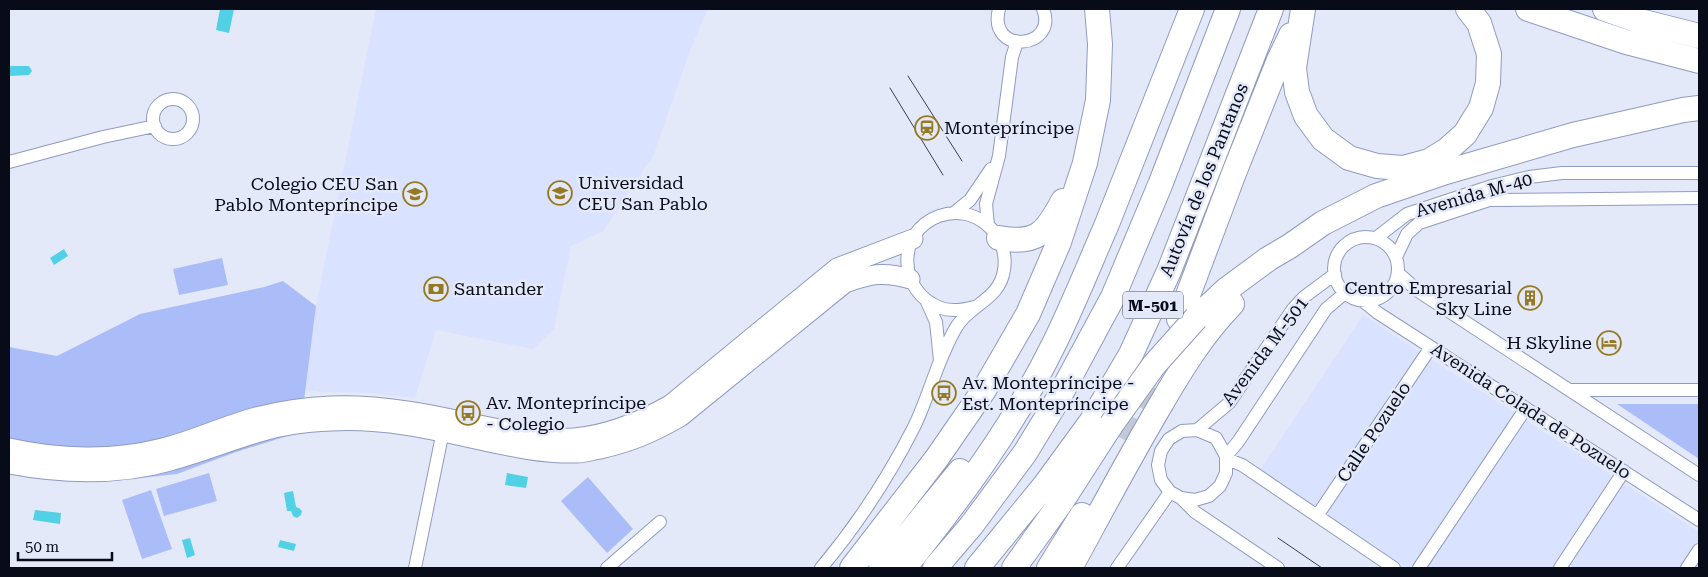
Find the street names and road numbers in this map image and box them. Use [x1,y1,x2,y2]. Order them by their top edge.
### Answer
street label: Autovía de los Pantanos [1155,80,1252,280]
street label: Avenida M-40 [1413,168,1535,221]
road number: M-501 [1123,292,1183,318]
street label: Avenida M-501 [1217,292,1312,409]
street label: Avenida Colada de Pozuelo [1427,338,1635,483]
street label: Calle Pozuelo [1332,378,1415,486]

